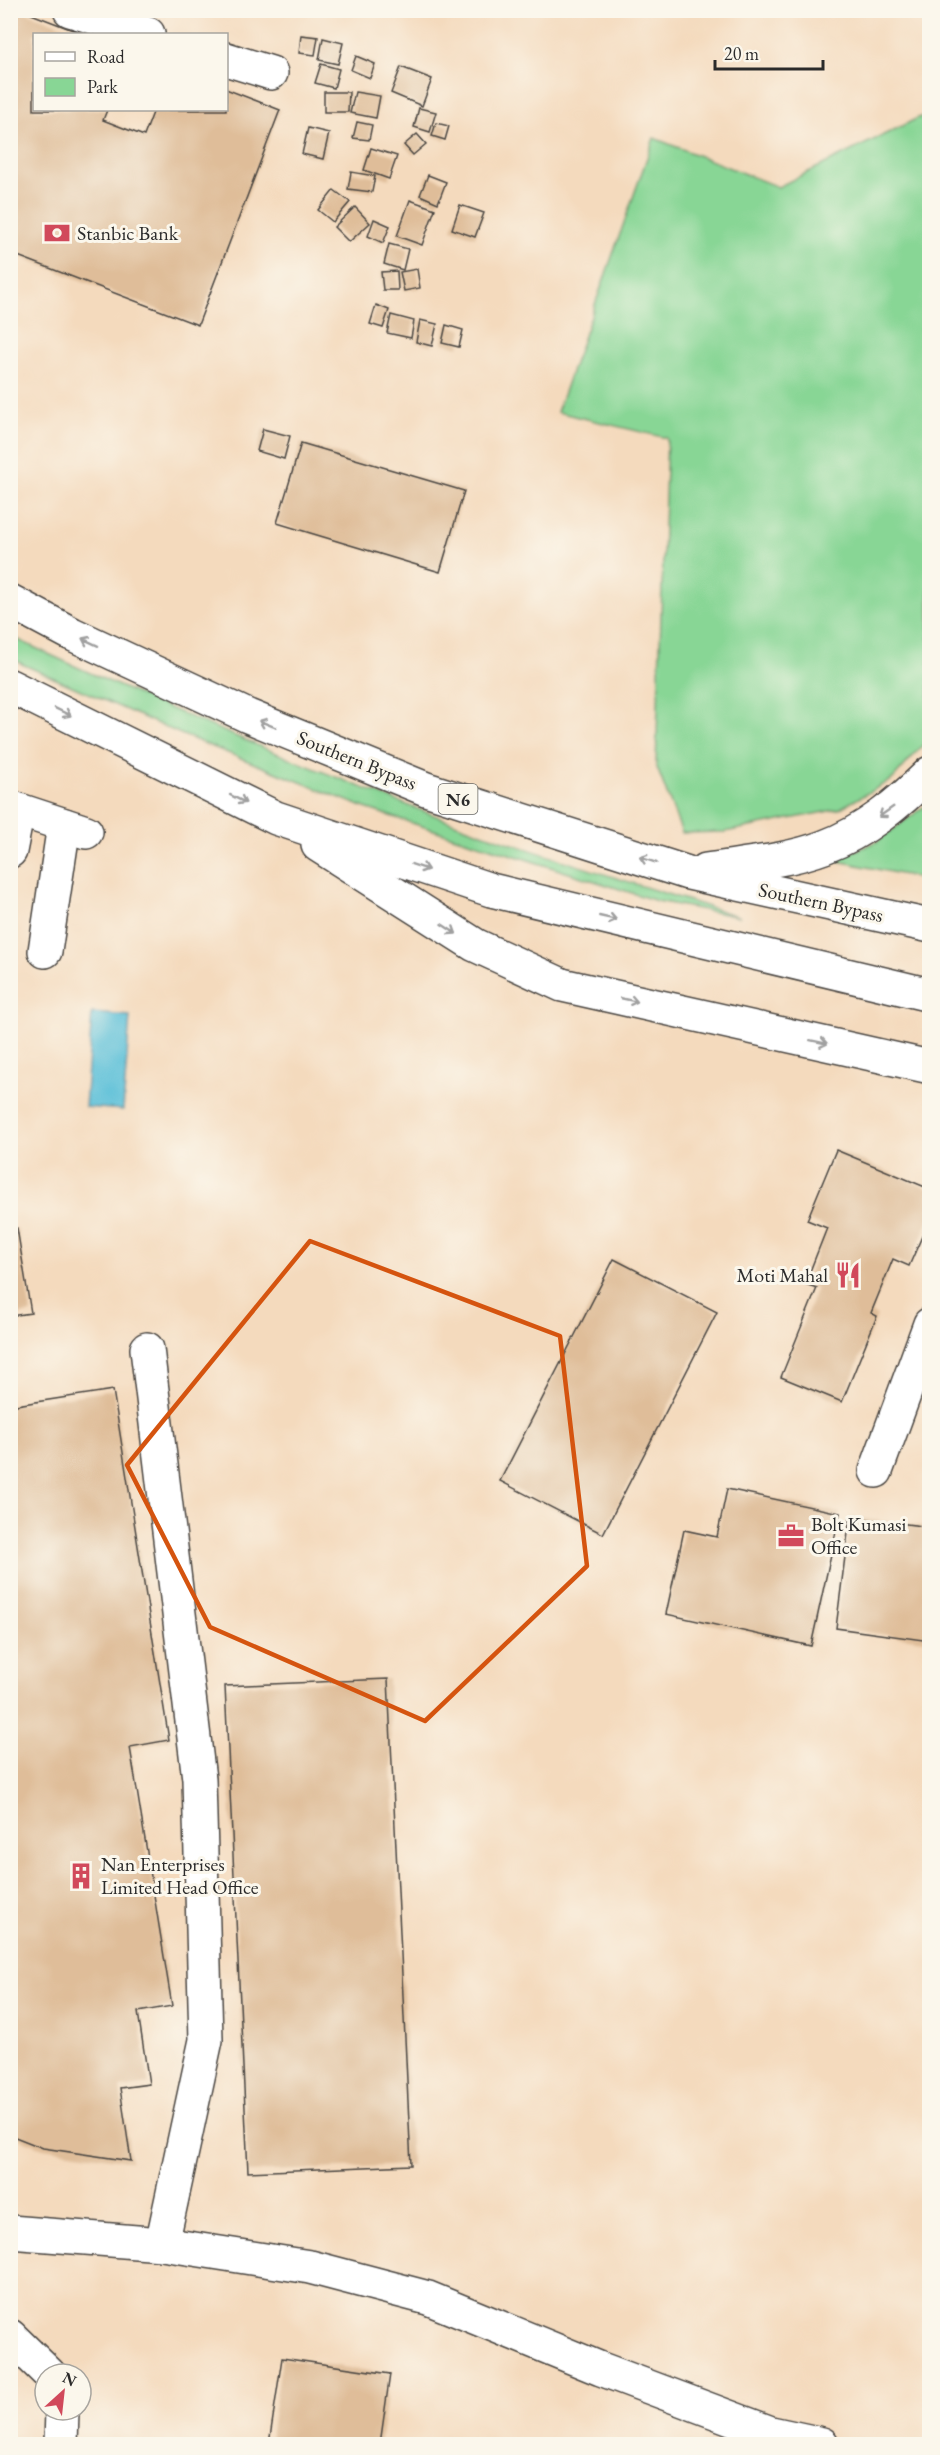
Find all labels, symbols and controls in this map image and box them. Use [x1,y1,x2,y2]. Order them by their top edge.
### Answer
legend [33,33,228,111]
scale bar [715,33,823,71]
text: 20 m [724,42,759,65]
text: Road [87,45,126,68]
text: Park [87,75,118,98]
bank icon: Stanbic Bank [42,218,72,248]
place label: Stanbic Bank [77,220,179,246]
one-way arrow [81,635,99,647]
one-way arrow [54,706,71,718]
one-way arrow [258,718,276,729]
street label: Southern Bypass [293,724,421,796]
road number: N6 [438,784,478,814]
one-way arrow [228,794,246,805]
one-way arrow [878,806,894,818]
one-way arrow [639,854,658,865]
one-way arrow [410,862,429,873]
street label: Southern Bypass [756,876,886,928]
one-way arrow [598,913,617,925]
one-way arrow [440,923,457,935]
one-way arrow [619,995,638,1006]
one-way arrow [809,1037,829,1048]
restaurant icon: Moti Mahal [833,1260,863,1290]
place label: Moti Mahal [737,1262,828,1288]
place label: Bolt Kumasi Office [811,1511,907,1560]
office icon: Bolt Kumasi Office [776,1521,806,1551]
place label: Nan Enterprises Limited Head Office [101,1851,259,1900]
building icon: Nan Enterprises Limited Head Office [66,1861,96,1891]
north arrow [33,2362,93,2422]
text: N [59,2367,80,2391]

